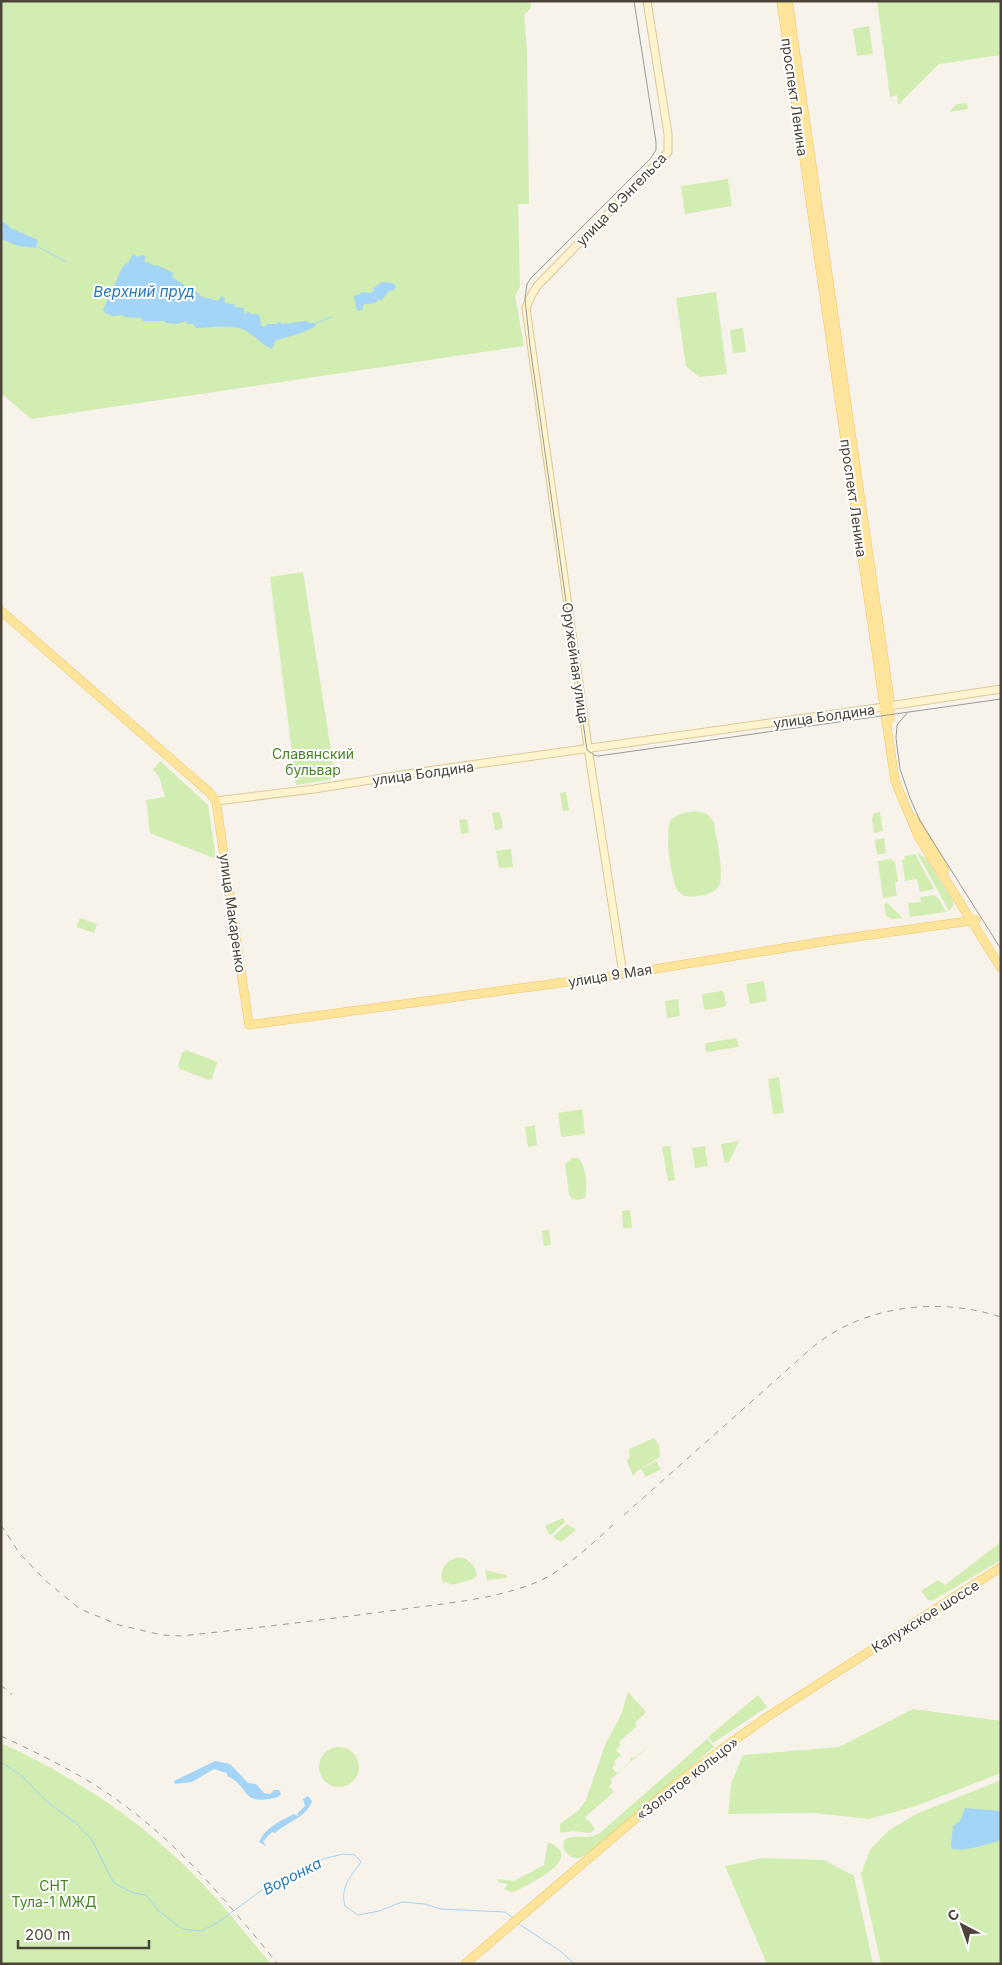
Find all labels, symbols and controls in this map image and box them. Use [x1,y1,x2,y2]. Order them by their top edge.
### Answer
street label: проспект Ленина [778,37,812,157]
street label: улица Ф.Энгельса [572,149,670,249]
water label: Верхний пруд [93,282,195,301]
street label: проспект Ленина [837,438,871,558]
street label: Оружейная улица [559,601,593,725]
street label: улица Болдина [772,700,876,732]
park label: Славянский бульвар [272,745,354,778]
street label: улица Болдина [371,757,475,789]
street label: улица Макаренко [216,852,250,974]
street label: улица 9 Мая [567,960,653,990]
street label: Калужское шоссе [868,1576,982,1656]
street label: «Золотое кольцо» [633,1733,741,1823]
water label: Воронка [260,1853,324,1899]
park label: СНТ Тула-1 МЖД [12,1877,96,1910]
north arrow [937,1900,987,1950]
text: С [944,1905,963,1925]
scale bar [18,1918,149,1950]
text: 200 m [25,1925,70,1944]

